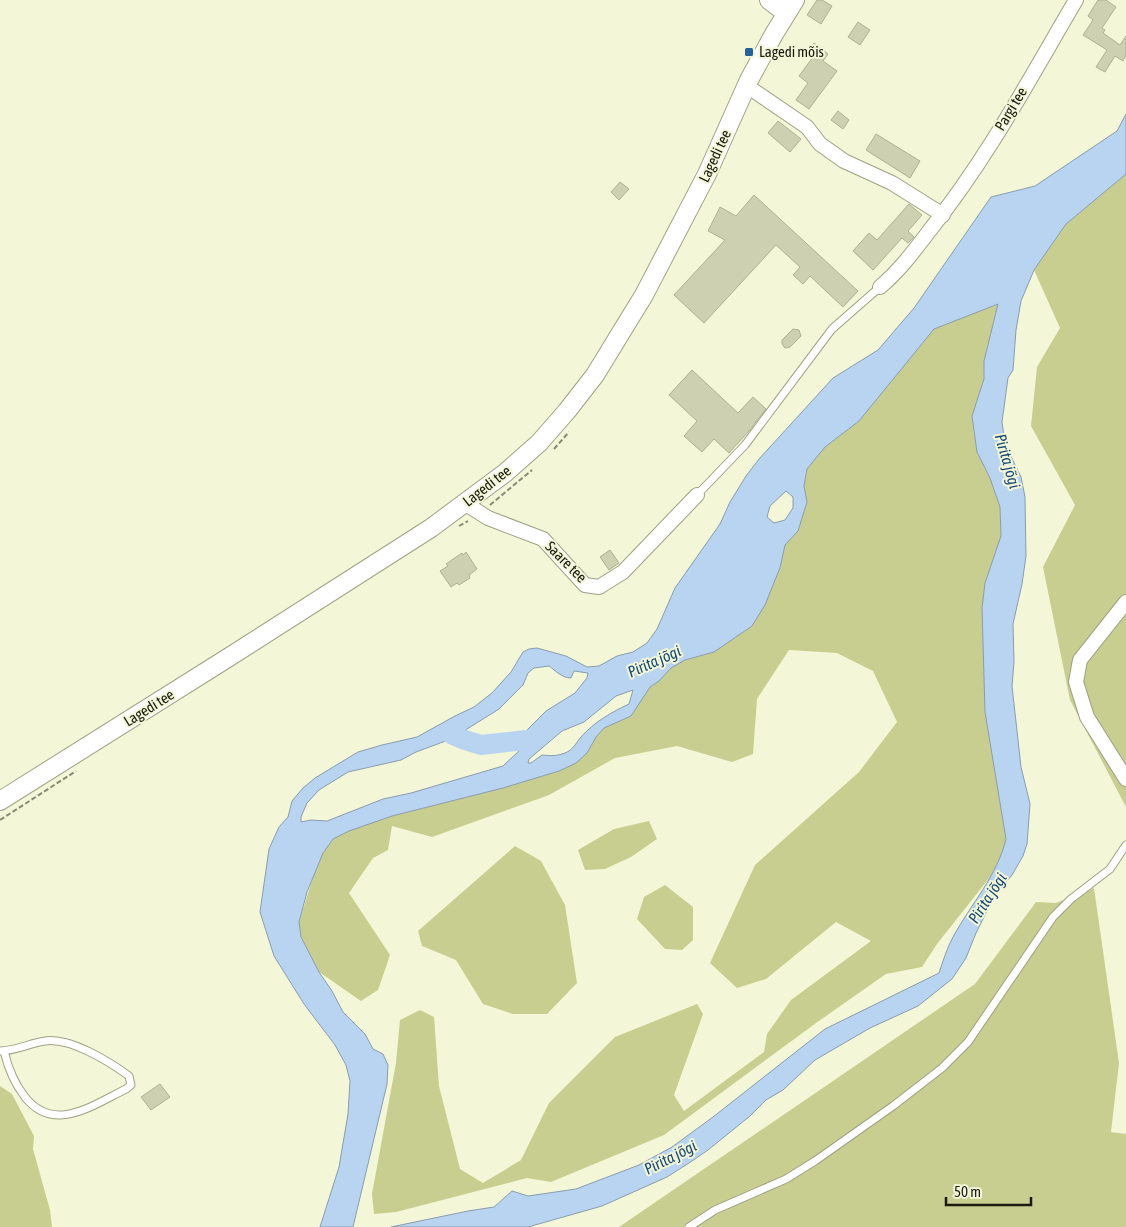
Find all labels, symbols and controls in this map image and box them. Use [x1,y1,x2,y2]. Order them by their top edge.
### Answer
place label: Lagedi mõis [759,43,824,60]
marker: Lagedi mõis [743,46,755,58]
street label: Pargi tee [991,84,1030,134]
street label: Lagedi tee [695,127,734,185]
water label: Pirita jõgi [991,432,1024,491]
street label: Lagedi tee [459,462,514,510]
street label: Saare tee [542,538,591,586]
water label: Pirita jõgi [625,641,684,682]
street label: Lagedi tee [120,685,177,730]
water label: Pirita jõgi [964,869,1011,927]
water label: Pirita jõgi [641,1136,700,1179]
scale bar [946,1174,1031,1206]
text: 50 m [954,1183,981,1200]

